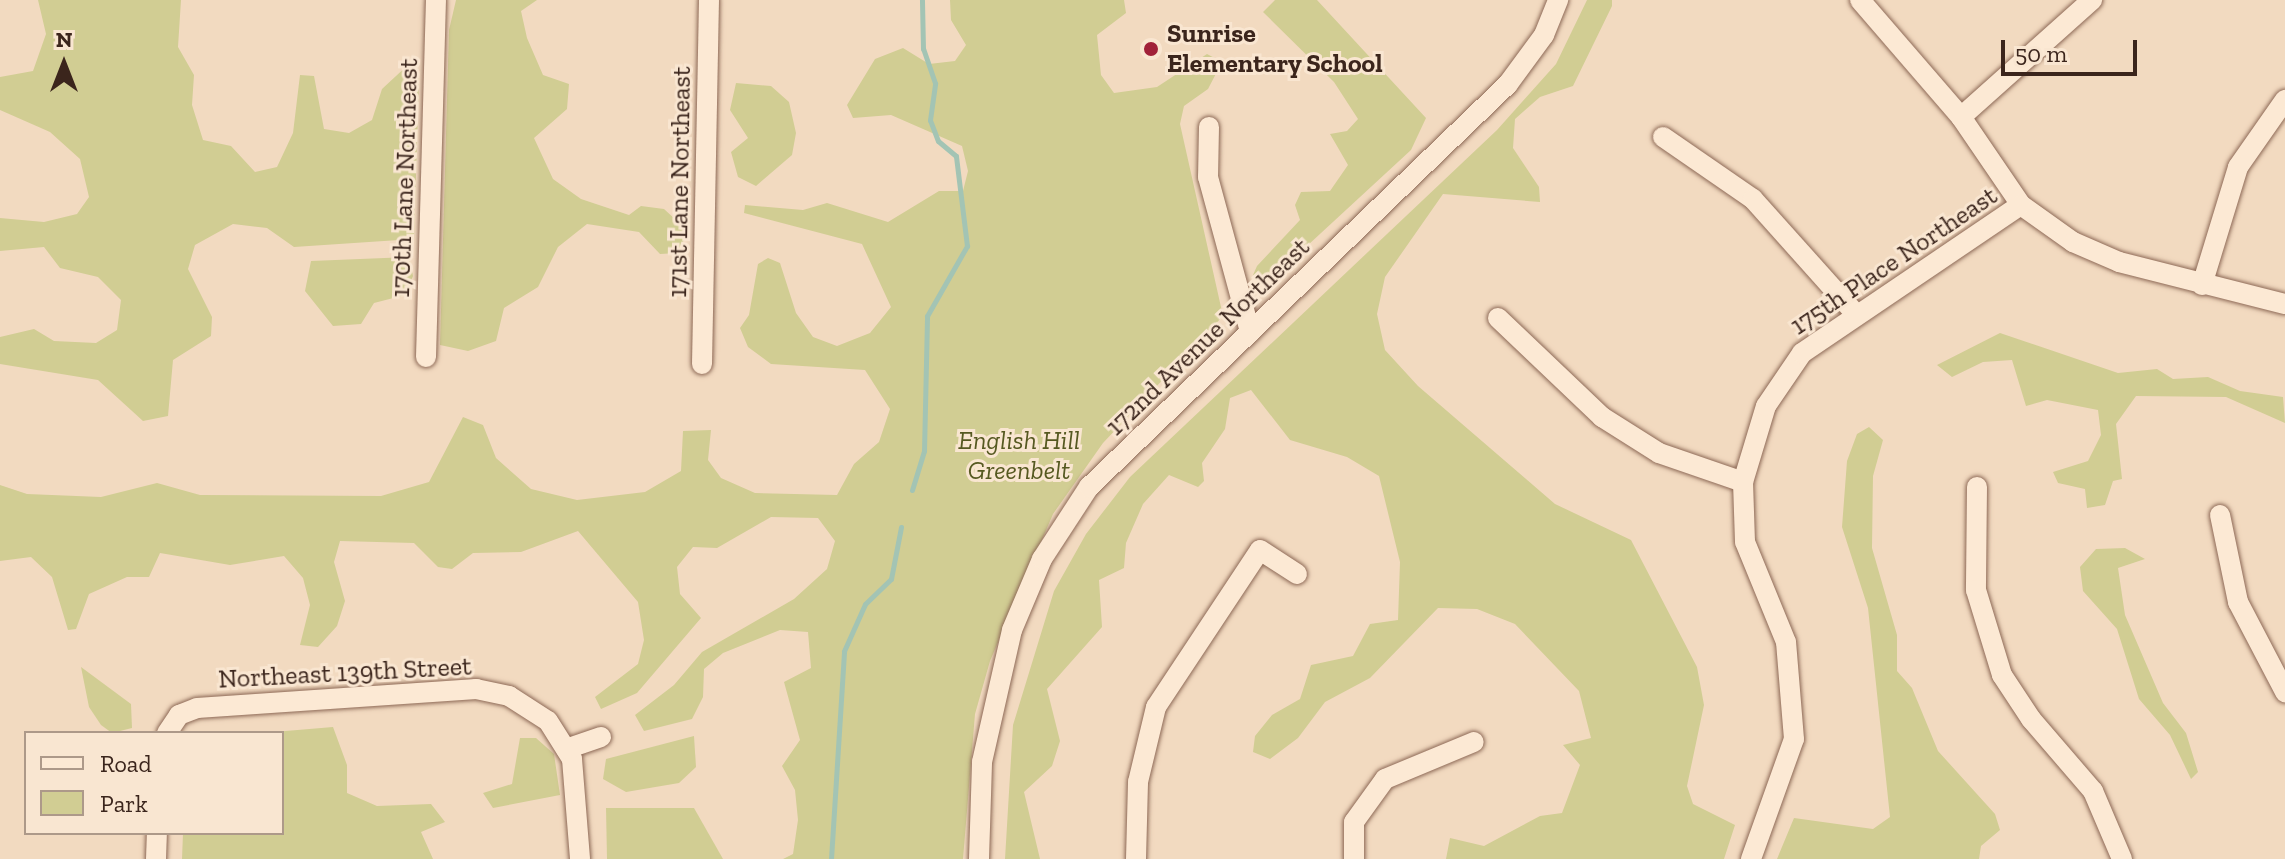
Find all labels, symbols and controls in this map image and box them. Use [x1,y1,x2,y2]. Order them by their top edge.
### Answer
place label: Sunrise Elementary School [1167,18,1383,80]
north arrow [24,24,104,104]
scale bar [2005,24,2141,74]
text: N [56,26,72,53]
text: 50 m [2015,39,2067,68]
marker: Sunrise Elementary School [1142,40,1160,58]
street label: 170th Lane Northeast [385,58,425,298]
street label: 171st Lane Northeast [662,66,698,298]
street label: 175th Place Northeast [1785,180,2003,342]
street label: 172nd Avenue Northeast [1100,231,1316,443]
park label: English Hill Greenbelt [958,425,1080,486]
street label: Northeast 139th Street [217,651,473,695]
legend [24,731,284,835]
text: Road [100,749,152,778]
text: Park [100,789,148,818]

